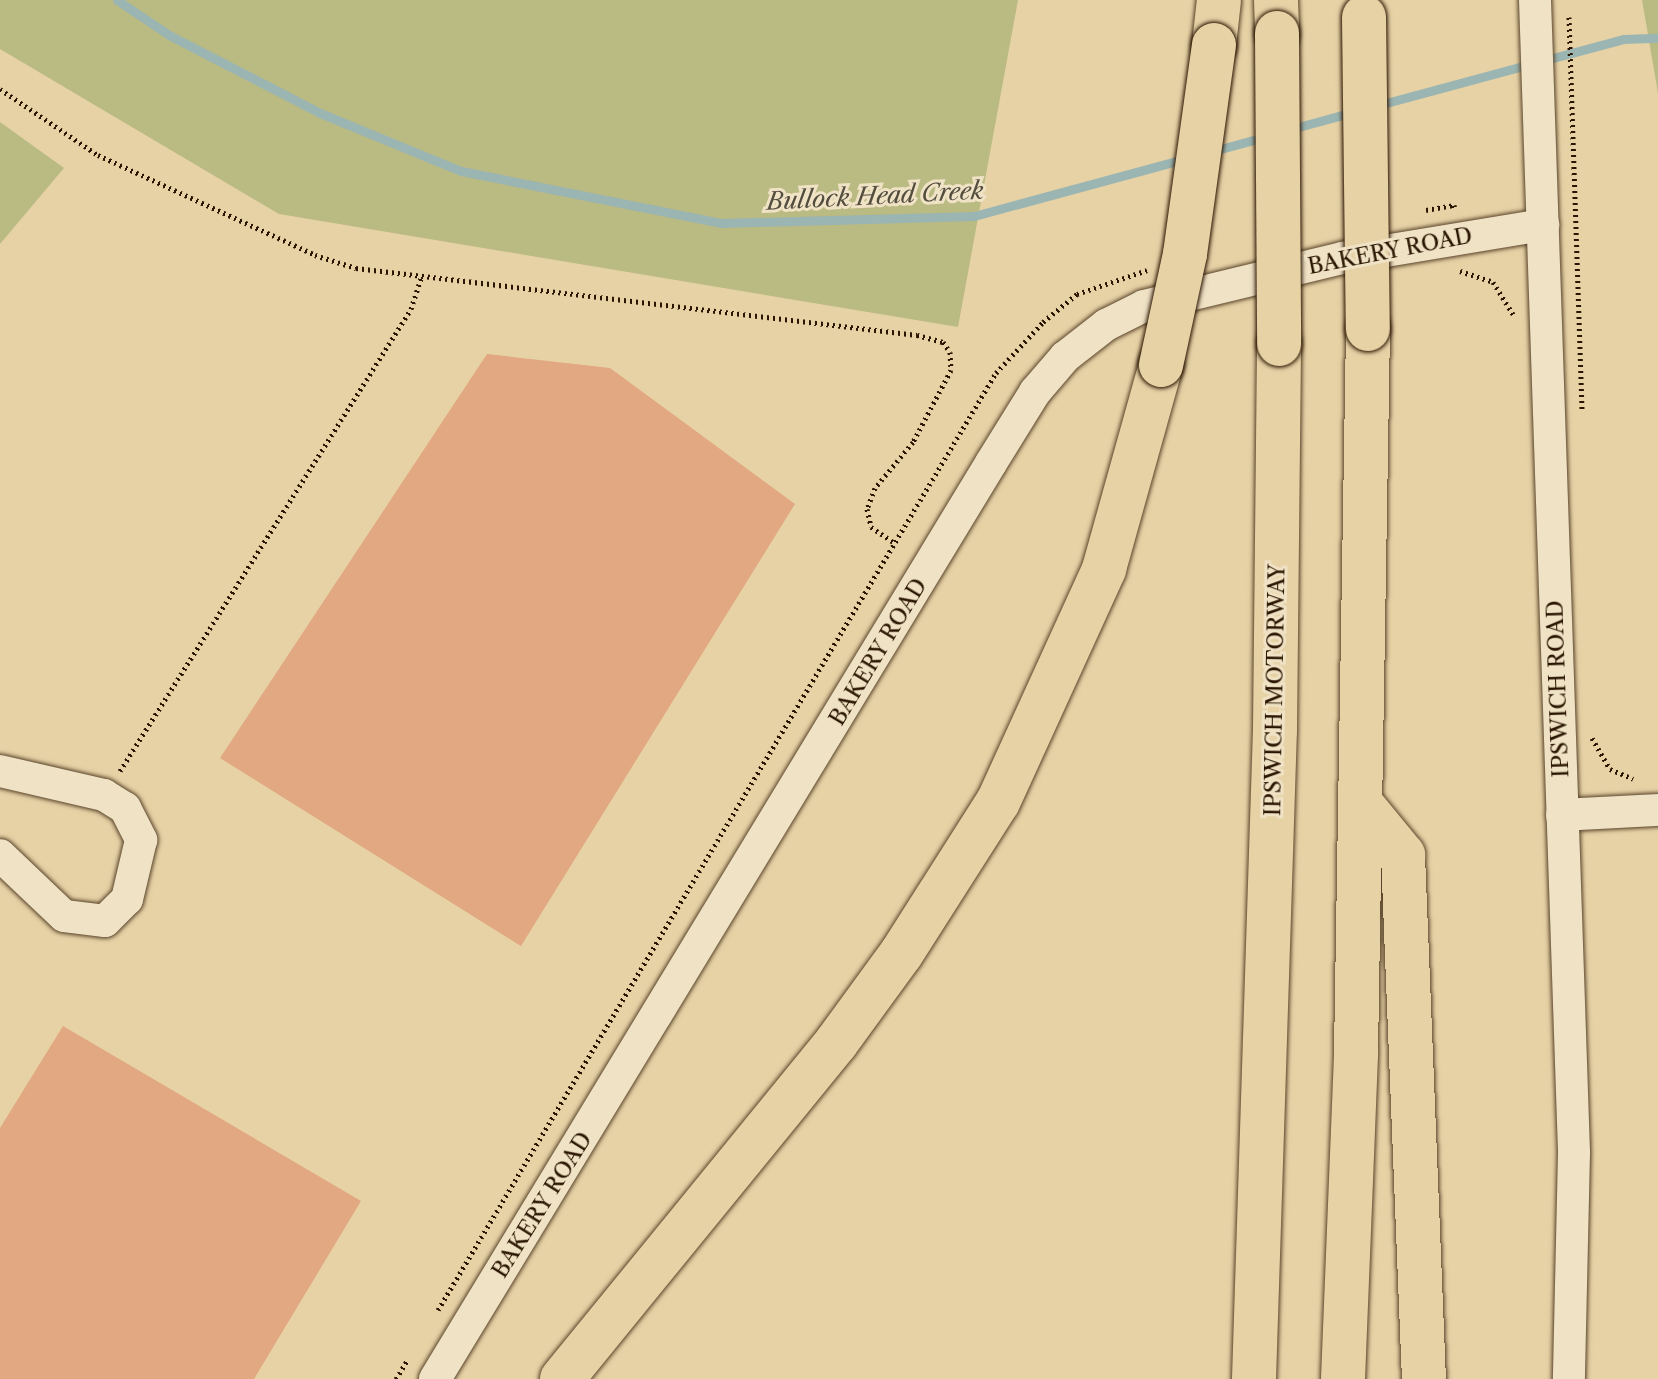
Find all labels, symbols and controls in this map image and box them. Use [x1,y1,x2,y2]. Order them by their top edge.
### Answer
water label: Bullock Head Creek [766,176,984,216]
street label: BAKERY ROAD [1305,222,1475,280]
street label: IPSWICH MOTORWAY [1260,564,1290,816]
street label: BAKERY ROAD [824,573,932,731]
street label: IPSWICH ROAD [1542,600,1574,778]
street label: BAKERY ROAD [486,1127,598,1283]

